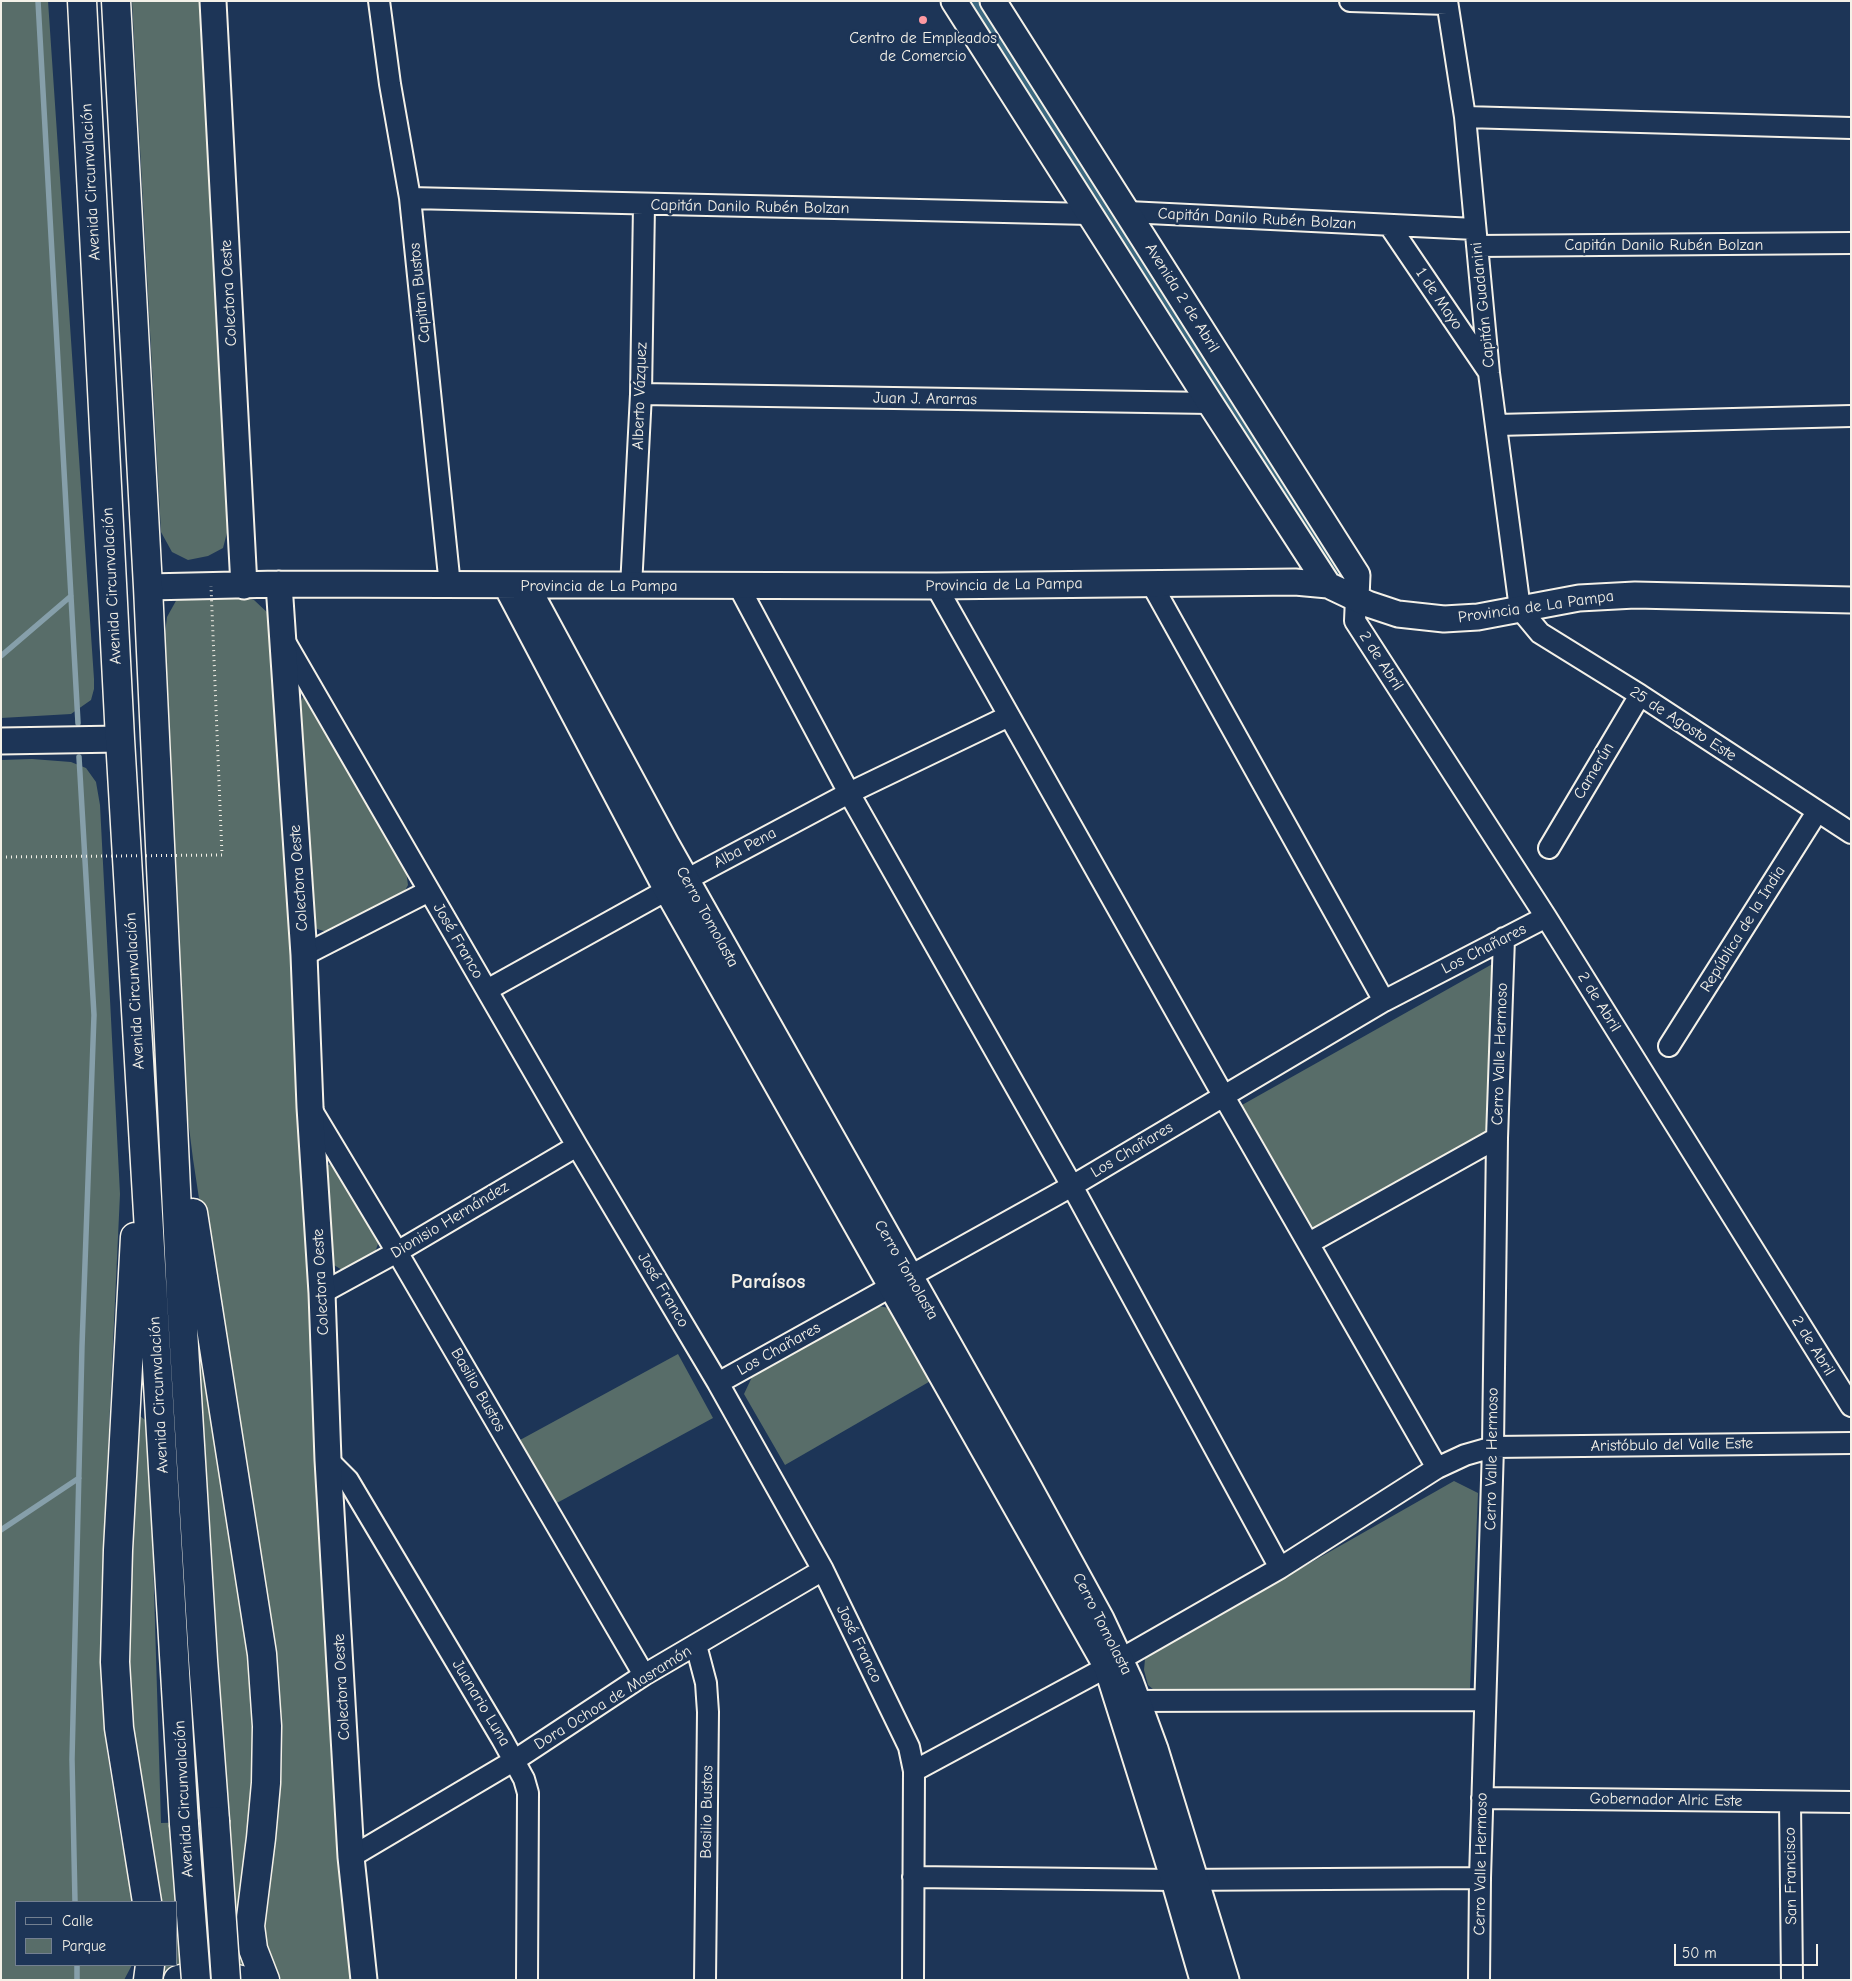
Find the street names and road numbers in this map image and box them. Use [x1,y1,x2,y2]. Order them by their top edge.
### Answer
street label: Avenida Circunvalación [77,103,105,261]
street label: Capitán Danilo Rubén Bolzan [650,196,850,218]
street label: Capitán Danilo Rubén Bolzan [1157,204,1357,234]
street label: Capitán Danilo Rubén Bolzan [1565,235,1763,255]
street label: Colectora Oeste [217,239,241,347]
street label: Avenida 2 de Abril [1141,240,1223,356]
street label: Capitán Guadanini [1467,241,1499,369]
street label: Capitan Bustos [405,242,435,344]
street label: 1 de Mayo [1411,264,1467,334]
street label: Alberto Vázquez [629,342,651,450]
street label: Juan J. Ararras [873,388,977,410]
street label: Avenida Circunvalación [98,507,126,665]
street label: Provincia de La Pampa [925,574,1083,596]
street label: Provincia de La Pampa [520,576,678,596]
street label: Provincia de La Pampa [1457,587,1615,627]
street label: 2 de Abril [1355,628,1407,694]
street label: 25 de Agosto Este [1626,682,1740,766]
street label: Camerún [1570,739,1618,803]
street label: Alba Pena [710,823,780,873]
street label: Colectora Oeste [286,824,312,932]
street label: República de la India [1696,862,1790,996]
street label: Cerro Tomolasta [671,863,743,971]
street label: José Franco [429,900,487,982]
street label: Avenida Circunvalación [121,912,149,1070]
street label: Los Chañares [1438,919,1530,979]
street label: 2 de Abril [1573,969,1625,1035]
street label: Cerro Valle Hermoso [1488,982,1512,1126]
street label: Los Chañares [1087,1118,1177,1182]
street label: Dionisio Hernández [388,1177,512,1263]
street label: Cerro Tomolasta [870,1217,942,1323]
street label: Colectora Oeste [309,1228,333,1336]
street label: José Franco [633,1249,693,1331]
street label: 2 de Abril [1787,1313,1839,1379]
street label: Avenida Circunvalación [145,1316,173,1474]
street label: Los Chañares [734,1318,824,1380]
street label: Basilio Bustos [446,1345,510,1435]
street label: Cerro Valle Hermoso [1481,1387,1503,1531]
street label: Aristóbulo del Valle Este [1591,1434,1753,1456]
street label: Cerro Tomolasta [1068,1570,1136,1678]
street label: José Franco [832,1602,886,1686]
street label: Colectora Oeste [330,1633,354,1741]
street label: Dora Ochoa de Masramón [531,1642,695,1754]
street label: Juanario Luna [448,1656,514,1750]
street label: Avenida Circunvalación [170,1720,198,1878]
street label: Basilio Bustos [697,1765,717,1859]
street label: Gobernador Alric Este [1589,1789,1743,1811]
street label: Cerro Valle Hermoso [1470,1792,1492,1936]
street label: San Francisco [1781,1827,1801,1925]

